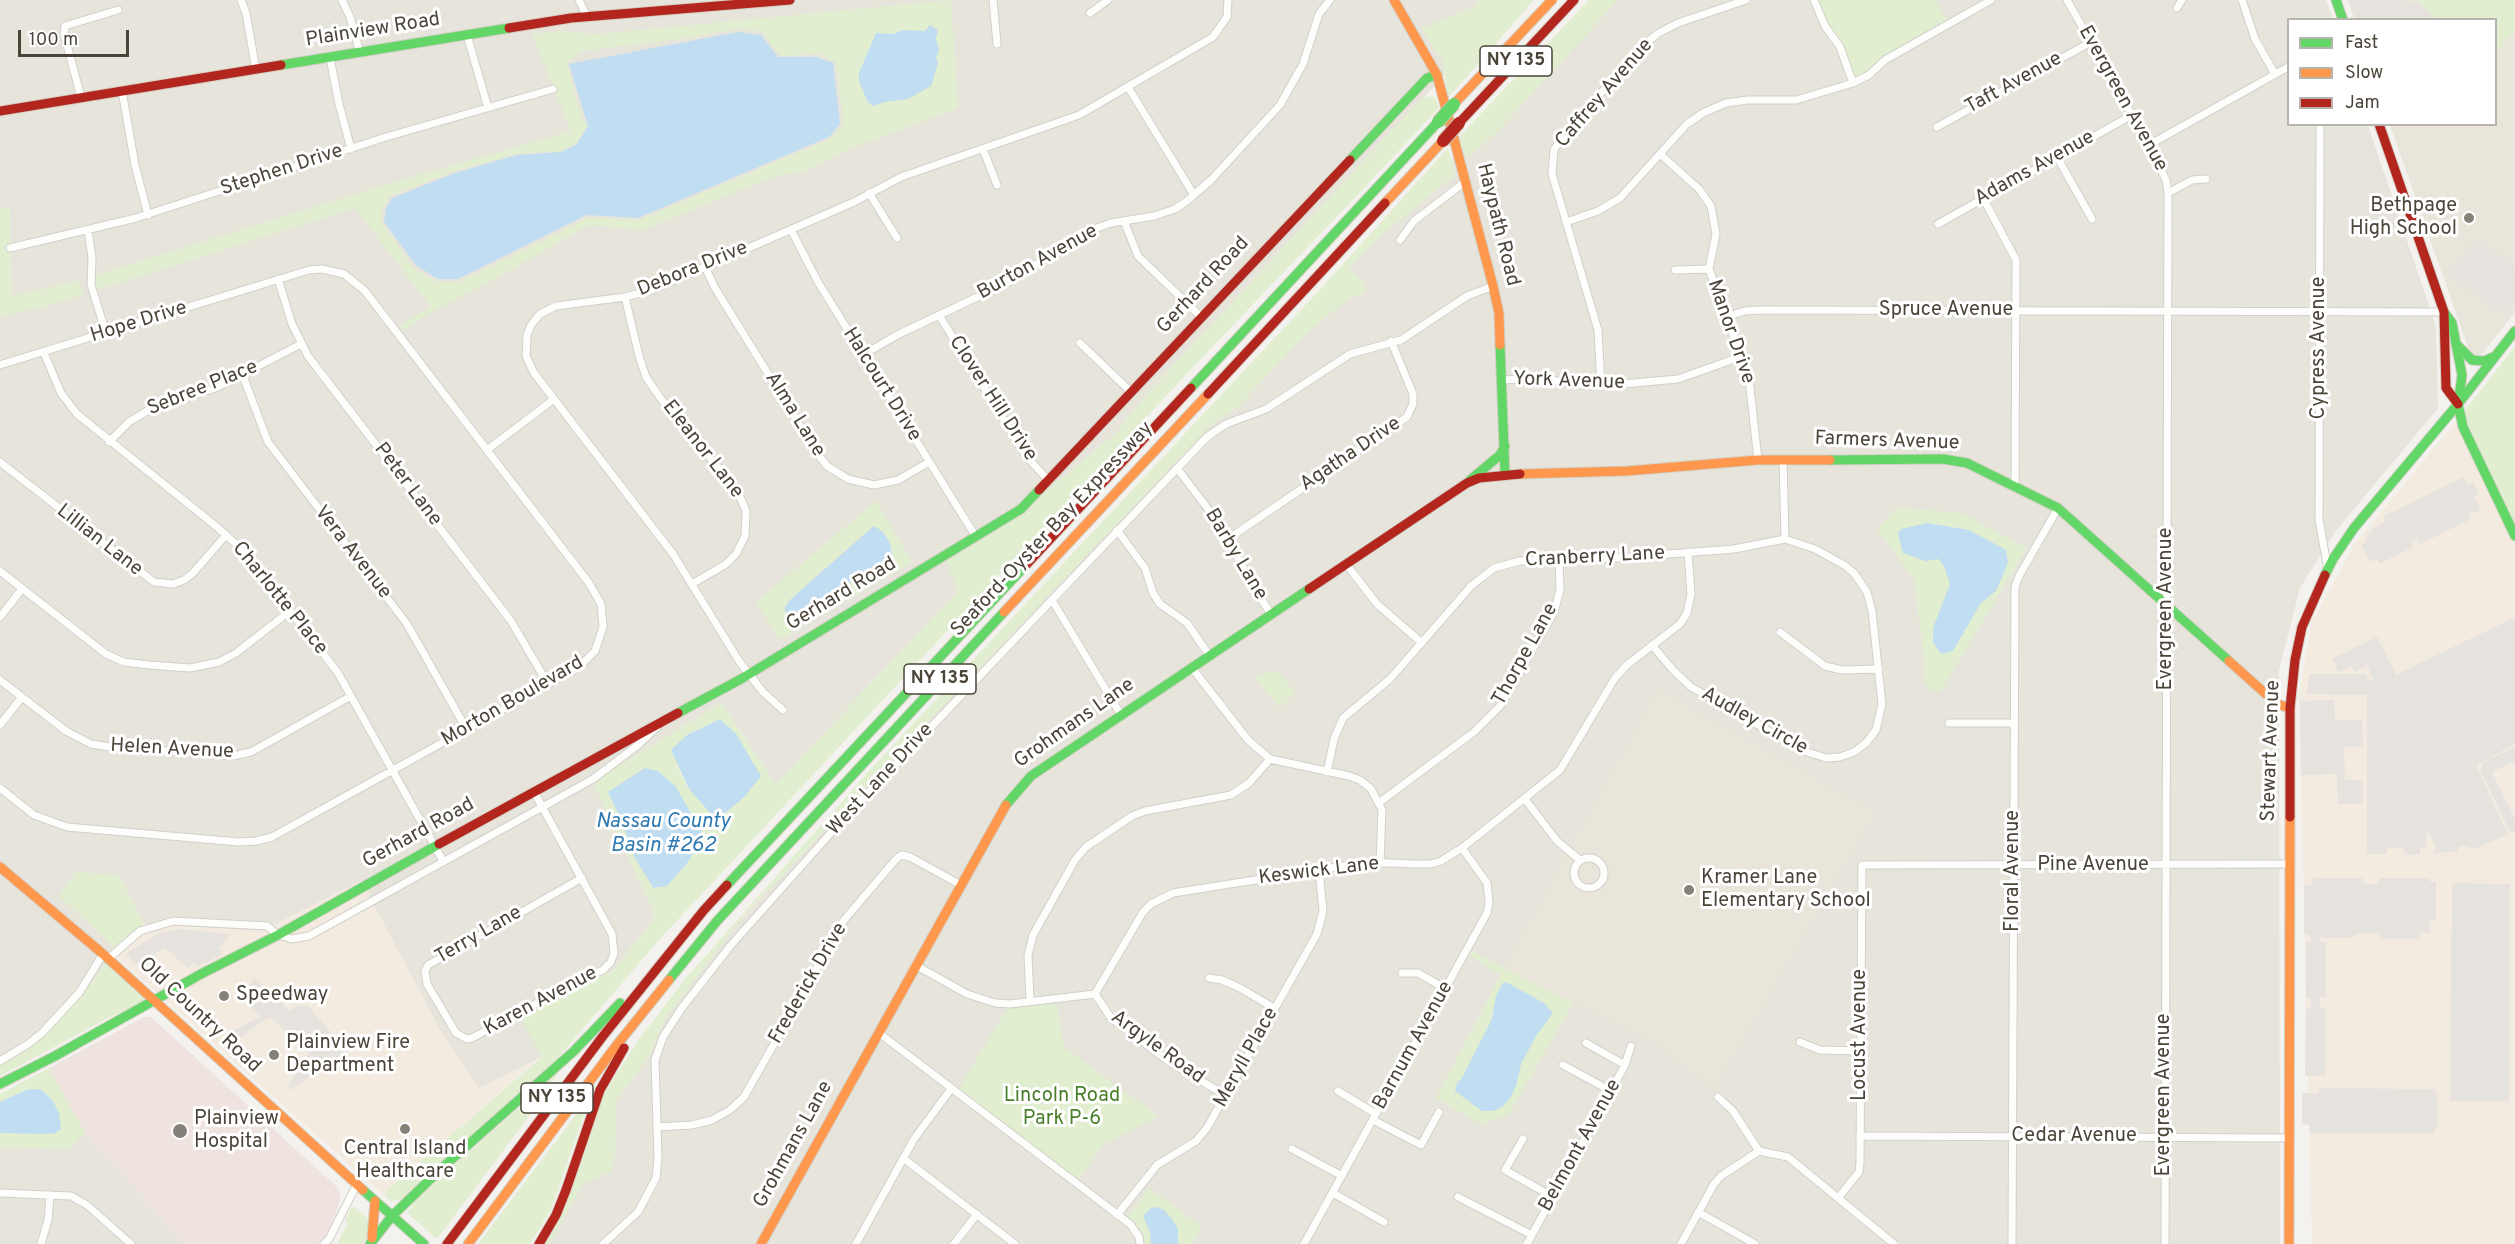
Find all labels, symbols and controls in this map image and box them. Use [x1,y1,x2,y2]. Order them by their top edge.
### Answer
street label: Plainview Road [304,9,442,53]
scale bar [21,18,132,56]
legend [2287,18,2497,126]
street label: Evergreen Avenue [2072,22,2172,176]
text: 100 m [29,29,78,52]
text: Fast [2345,32,2378,55]
street label: Caffrey Avenue [1551,35,1659,153]
road number: NY 135 [1480,46,1552,76]
street label: Taft Avenue [1961,48,2067,120]
text: Slow [2345,62,2383,85]
text: Jam [2345,92,2380,115]
street label: Adams Avenue [1971,126,2099,212]
street label: Stephen Drive [218,140,346,202]
street label: Haypath Road [1470,161,1524,289]
place label: Bethpage High School [2350,195,2457,242]
marker: Bethpage High School [2462,211,2476,225]
street label: Burton Avenue [974,220,1102,306]
street label: Gerhard Road [1153,232,1255,340]
street label: Debora Drive [634,237,752,303]
street label: Manor Drive [1701,277,1759,387]
street label: Cypress Avenue [2308,277,2332,419]
street label: Hope Drive [88,297,190,349]
street label: Spruce Avenue [1879,299,2013,323]
street label: Halcourt Drive [836,324,926,446]
street label: Clover Hill Drive [943,332,1041,466]
street label: Sebree Place [144,356,262,422]
street label: Alma Lane [759,368,829,462]
street label: York Avenue [1513,368,1625,396]
street label: Eleanor Lane [656,396,748,504]
street label: Agatha Drive [1296,413,1406,497]
street label: Seaford-Oyster Bay Expressway [947,417,1159,643]
street label: Farmers Avenue [1814,427,1960,457]
street label: Peter Lane [368,439,446,531]
street label: Lillian Lane [51,500,147,582]
street label: Vera Avenue [308,502,396,604]
street label: Barby Lane [1198,505,1272,605]
street label: Evergreen Avenue [2155,528,2179,690]
street label: Charlotte Place [226,538,332,660]
street label: Cranberry Lane [1524,542,1666,574]
street label: Gerhard Road [783,553,901,637]
street label: Thorpe Lane [1488,600,1564,710]
street label: Morton Boulevard [438,652,588,752]
road number: NY 135 [904,664,976,694]
street label: Grohmans Lane [1010,674,1140,774]
street label: Stewart Avenue [2258,680,2286,822]
street label: Audley Circle [1697,683,1811,761]
street label: West Lane Drive [823,719,939,841]
street label: Helen Avenue [110,735,234,765]
street label: Gerhard Road [359,793,479,875]
water label: Nassau County Basin #262 [596,810,730,860]
street label: Floral Avenue [2002,810,2026,932]
street label: Keswick Lane [1257,853,1381,891]
street label: Pine Avenue [2037,854,2149,878]
place label: Kramer Lane Elementary School [1701,867,1871,914]
marker: Kramer Lane Elementary School [1682,883,1696,897]
street label: Terry Lane [431,902,527,970]
street label: Frederick Drive [765,919,853,1049]
street label: Old Country Road [133,953,265,1079]
street label: Karen Avenue [480,962,602,1042]
street label: Locust Avenue [1849,969,1873,1101]
street label: Barnum Avenue [1369,978,1459,1114]
place label: Speedway [236,984,328,1008]
marker: Speedway [217,989,231,1003]
street label: Meryll Place [1210,1004,1284,1112]
street label: Argyle Road [1105,1006,1209,1090]
street label: Evergreen Avenue [2153,1014,2177,1176]
place label: Plainview Fire Department [286,1032,410,1079]
marker: Plainview Fire Department [267,1048,281,1062]
street label: Belmont Avenue [1535,1076,1627,1216]
street label: Grohmans Lane [749,1077,839,1213]
road number: NY 135 [521,1083,593,1113]
park label: Lincoln Road Park P-6 [1004,1085,1120,1132]
place label: Plainview Hospital [194,1108,279,1155]
marker: Plainview Hospital [171,1122,189,1140]
marker: Central Island Healthcare [398,1122,412,1136]
street label: Cedar Avenue [2011,1125,2137,1149]
place label: Central Island Healthcare [343,1138,467,1185]

